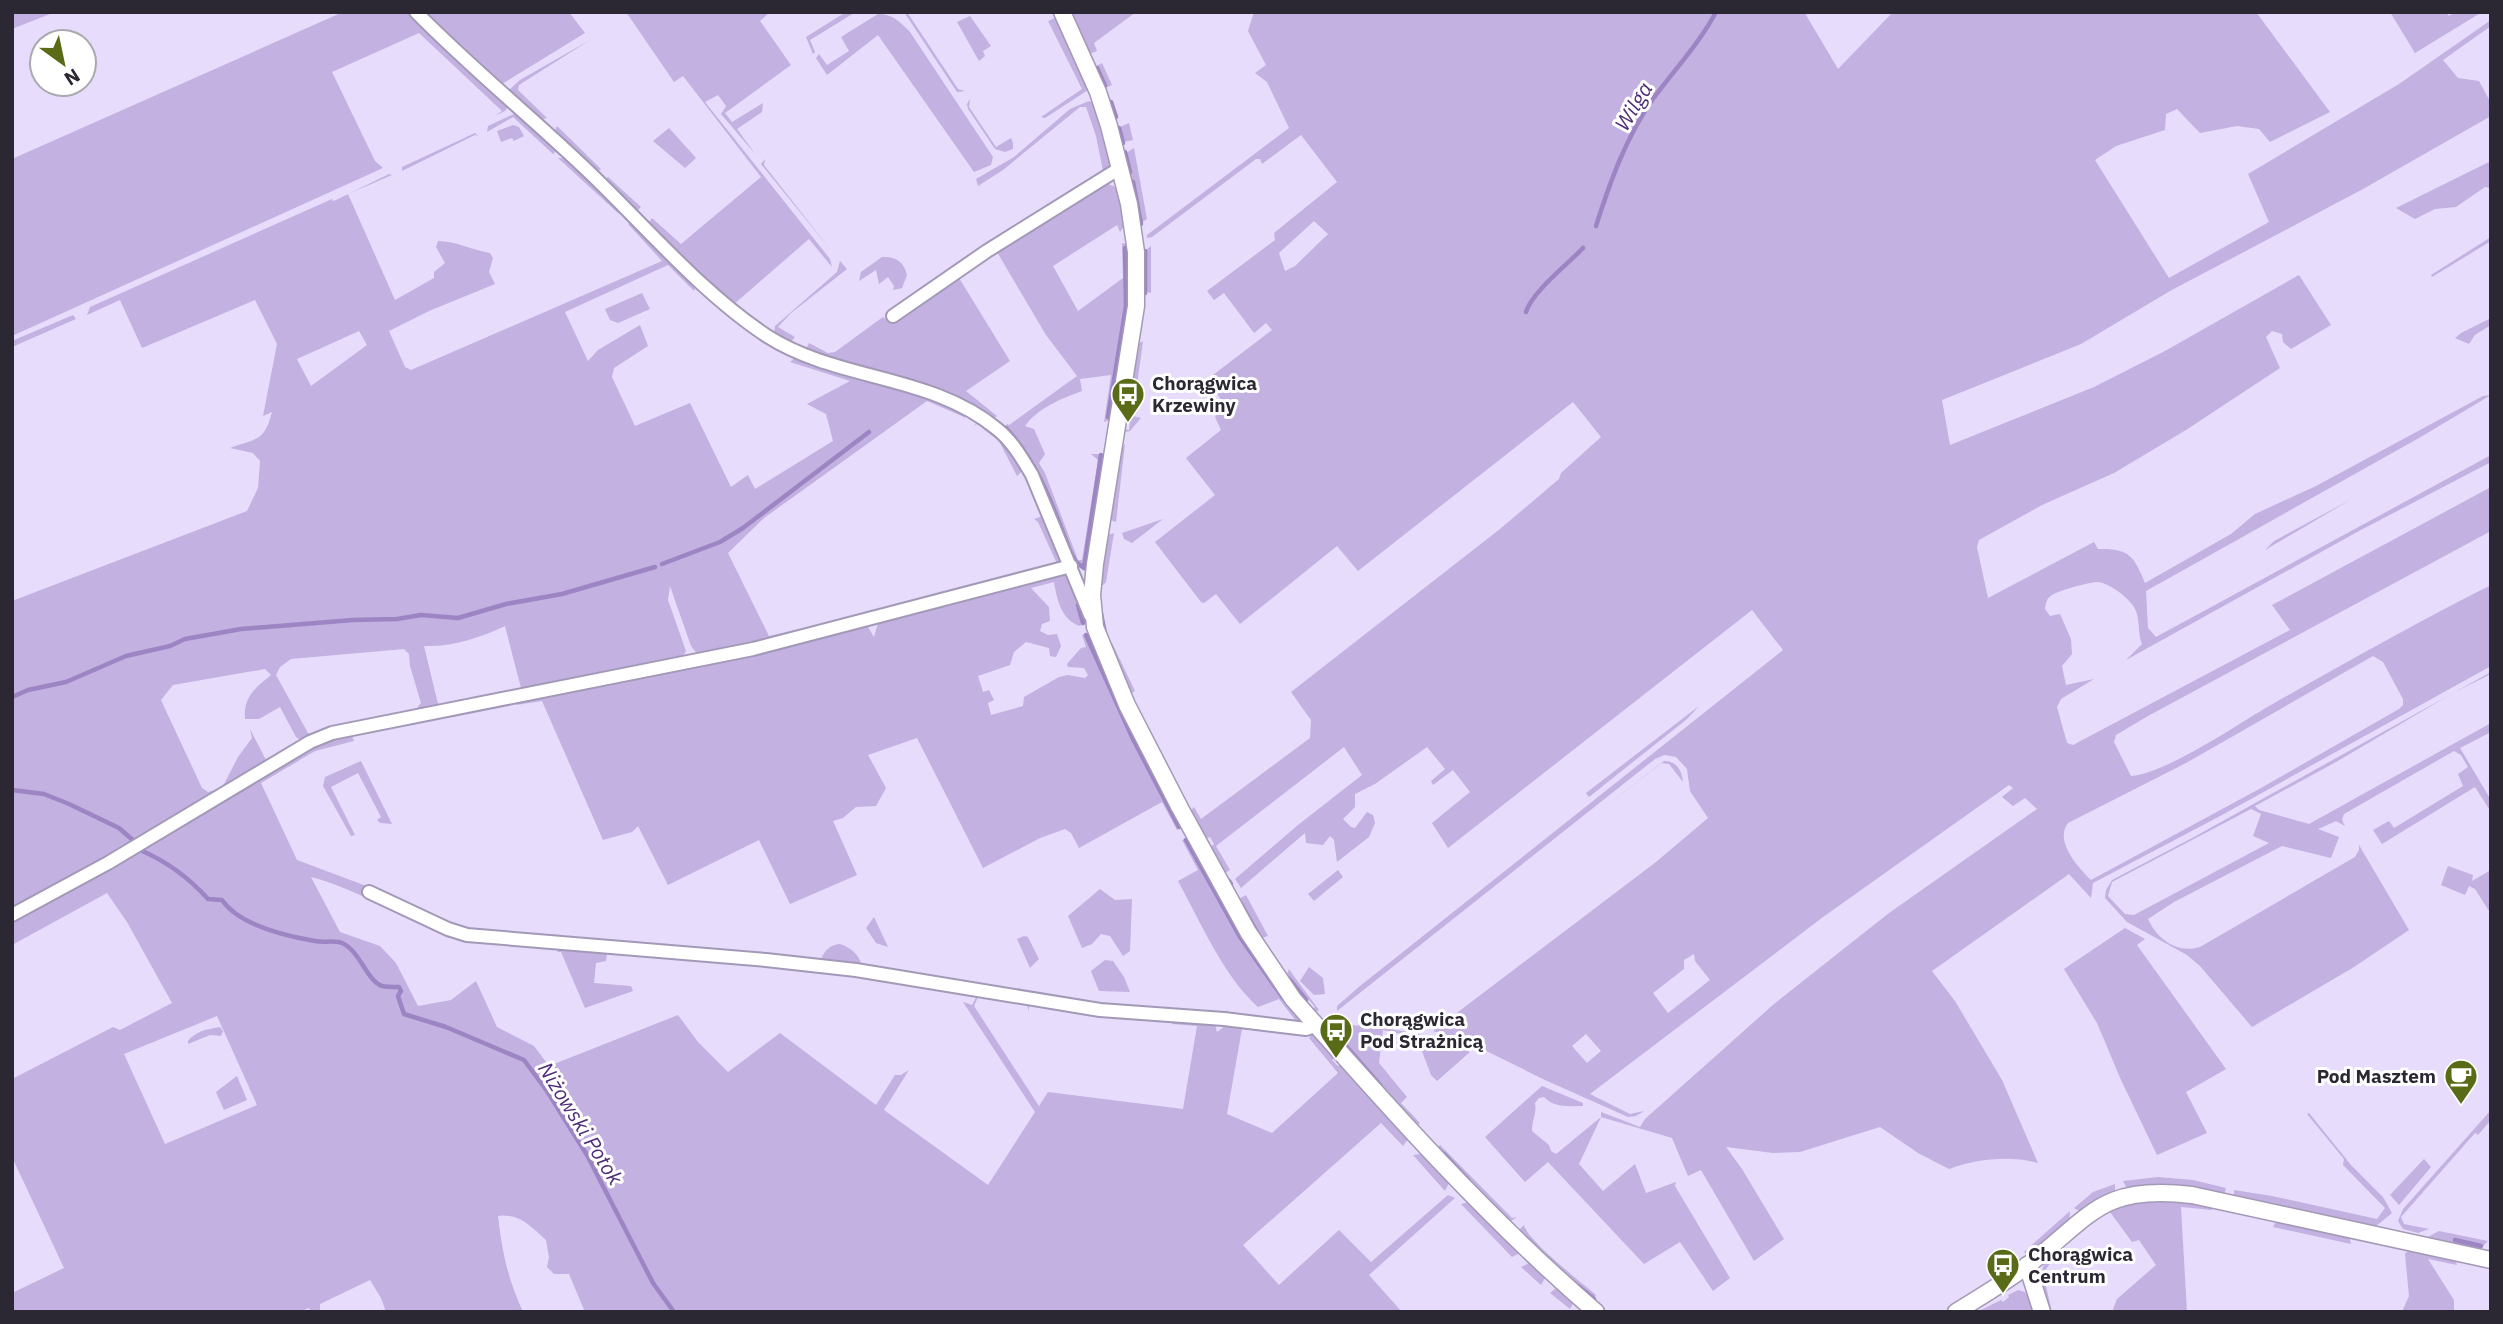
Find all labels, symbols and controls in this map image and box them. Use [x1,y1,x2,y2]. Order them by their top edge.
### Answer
north arrow [28,28,98,98]
text: N [60,63,85,91]
water label: Wilga [1608,76,1658,136]
place label: Chorągwica Krzewiny [1152,371,1257,417]
bus stop icon: Chorągwica Krzewiny [1109,375,1147,424]
place label: Chorągwica Pod Strażnicą [1360,1007,1484,1053]
bus stop icon: Chorągwica Pod Strażnicą [1317,1011,1355,1060]
water label: Niżowski Potok [532,1056,630,1191]
cafe icon: Pod Masztem [2442,1057,2480,1106]
place label: Pod Masztem [2317,1064,2436,1088]
place label: Chorągwica Centrum [2028,1242,2133,1288]
bus stop icon: Chorągwica Centrum [1984,1246,2022,1295]

